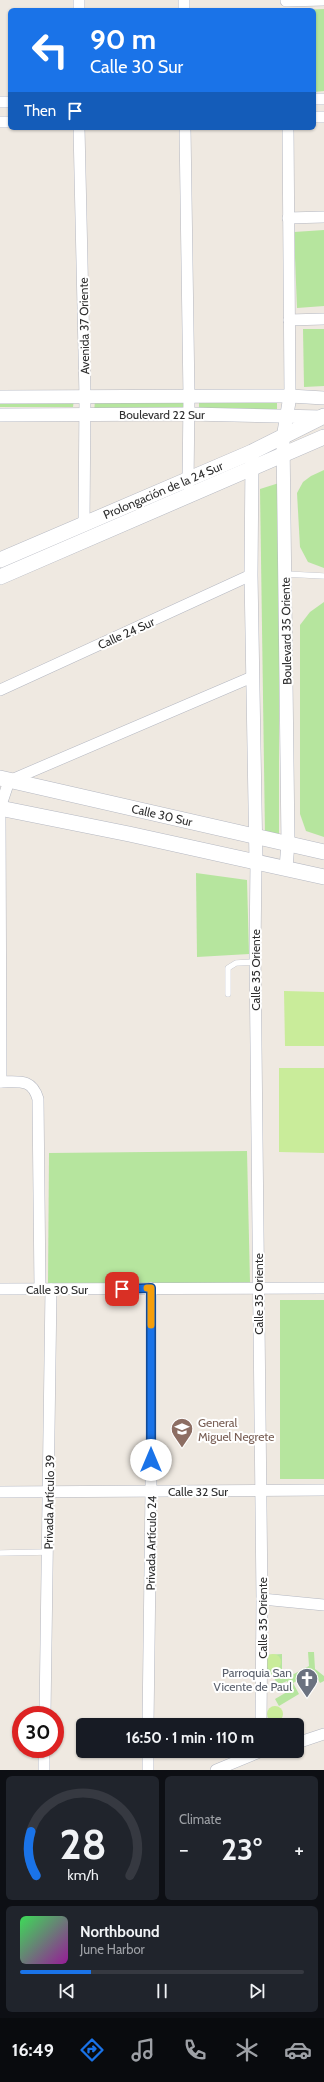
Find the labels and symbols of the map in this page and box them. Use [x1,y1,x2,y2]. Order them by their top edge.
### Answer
street label: Avenida 37 Oriente [76,277,92,375]
street label: Boulevard 22 Sur [119,407,205,422]
street label: Prolongación de la 24 Sur [101,458,225,522]
street label: Boulevard 35 Oriente [278,577,294,685]
street label: Calle 24 Sur [95,614,157,652]
street label: Calle 30 Sur [130,801,194,829]
street label: Calle 35 Oriente [248,929,263,1011]
street label: Calle 35 Oriente [251,1253,266,1335]
pin [105,1272,139,1306]
street label: Calle 30 Sur [26,1282,88,1297]
place label: General Miguel Negrete [198,1415,274,1444]
school or university icon: General Miguel Negrete [169,1416,195,1449]
position arrow [130,1439,172,1481]
street label: Privada Artículo 39 [41,1454,57,1549]
street label: Calle 32 Sur [168,1484,228,1499]
street label: Privada Artículo 24 [143,1496,159,1590]
street label: Calle 35 Oriente [255,1577,270,1659]
place label: Parroquia San Vicente de Paul [214,1665,292,1694]
church icon: Parroquia San Vicente de Paul [294,1666,320,1699]
speed limit sign: 30 [12,1706,64,1758]

